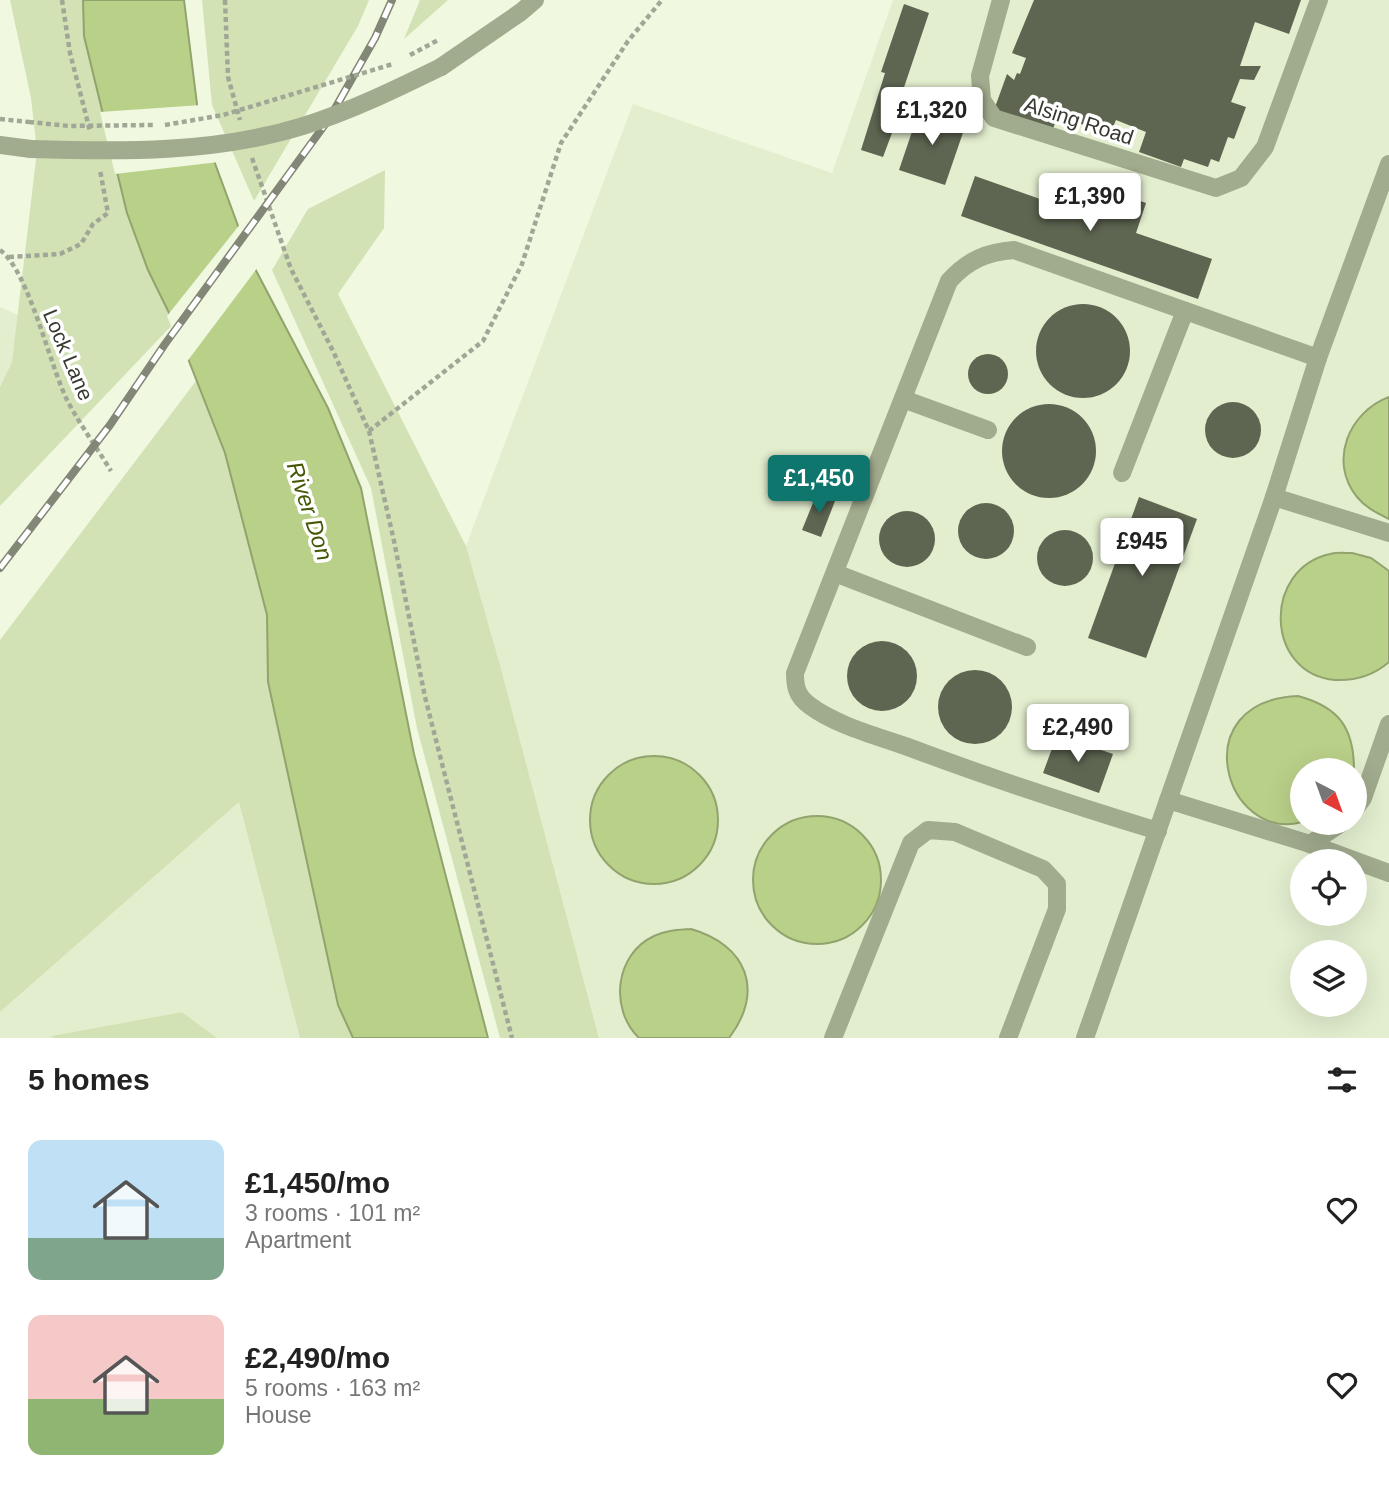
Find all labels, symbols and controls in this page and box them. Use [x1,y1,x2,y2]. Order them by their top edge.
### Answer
pin: £1,320 [875,88,989,147]
street label: Alsing Road [1022,92,1137,149]
text: £1,320 [897,97,967,123]
pin: £1,390 [1033,174,1147,233]
text: £1,390 [1055,183,1125,209]
street label: Lock Lane [39,306,98,404]
pin: £1,450 [762,456,876,515]
water label: River Don [282,458,338,564]
text: £1,450 [784,465,854,491]
pin: £945 [1101,518,1183,578]
text: £945 [1116,528,1168,554]
pin: £2,490 [1021,704,1135,764]
text: £2,490 [1043,714,1113,740]
north arrow [1290,758,1367,835]
map controls [1290,758,1367,1017]
button: locate [1290,849,1367,926]
button: layers [1290,940,1367,1017]
icon: filters [1323,1061,1361,1099]
text: 5 homes [28,1063,150,1096]
text: £1,450/mo [245,1166,390,1199]
icon: home [84,1168,168,1252]
icon: heart [1323,1191,1361,1229]
text: 3 rooms · 101 m² [245,1200,420,1226]
text: Apartment [245,1227,351,1253]
text: £2,490/mo [245,1341,390,1374]
icon: home [84,1343,168,1427]
icon: heart [1323,1366,1361,1404]
text: 5 rooms · 163 m² [245,1375,420,1401]
text: House [245,1402,311,1428]

